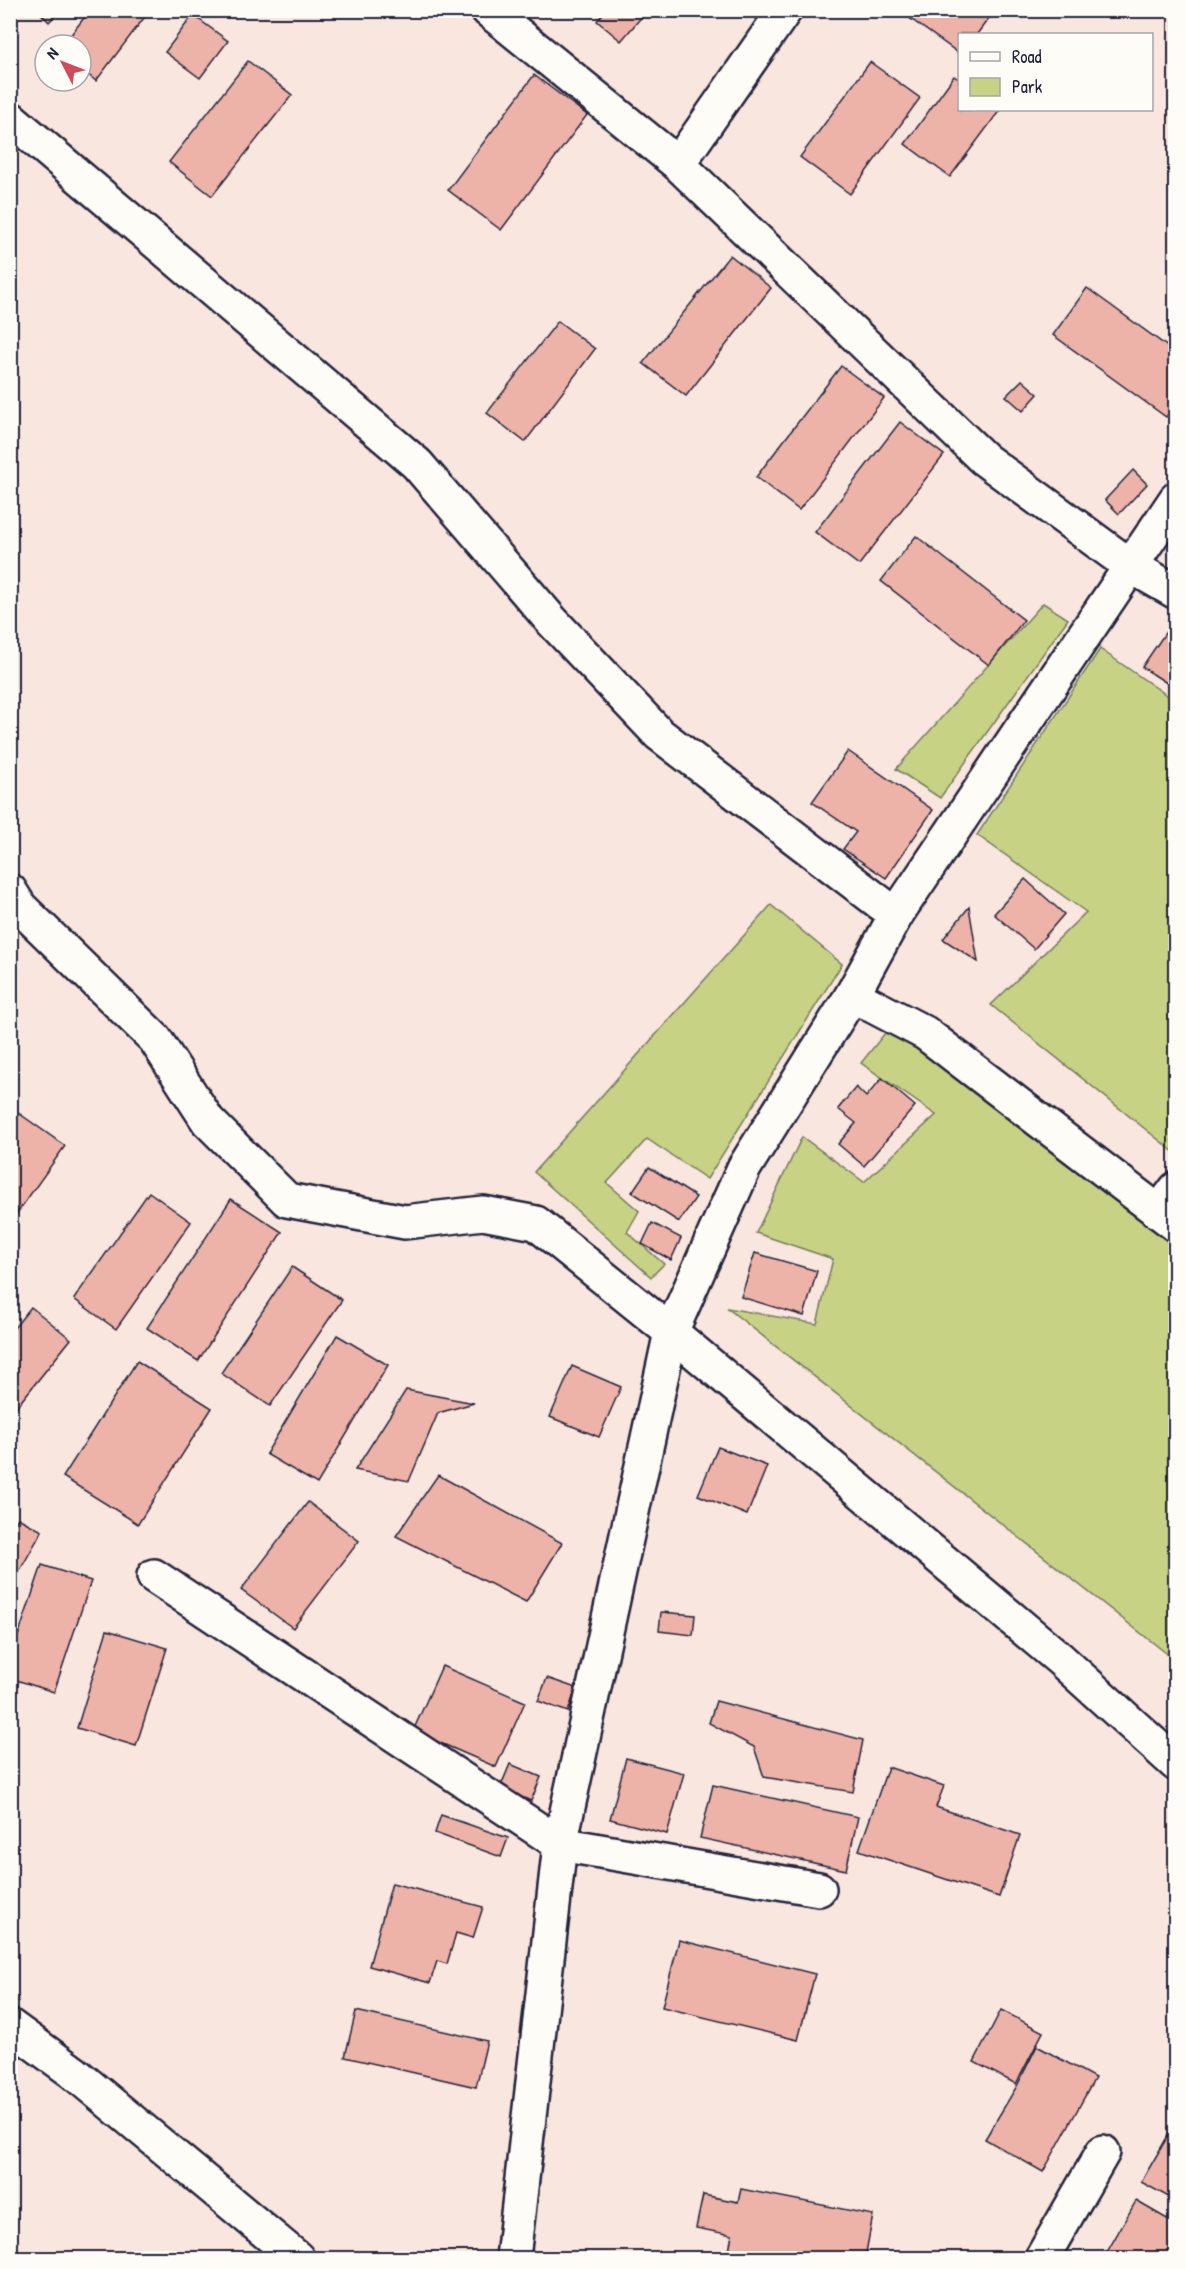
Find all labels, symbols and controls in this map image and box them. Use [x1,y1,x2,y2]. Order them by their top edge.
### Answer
north arrow [33,33,93,93]
legend [958,33,1153,111]
text: N [41,42,63,63]
text: Road [1012,44,1042,69]
text: Park [1012,74,1043,99]

